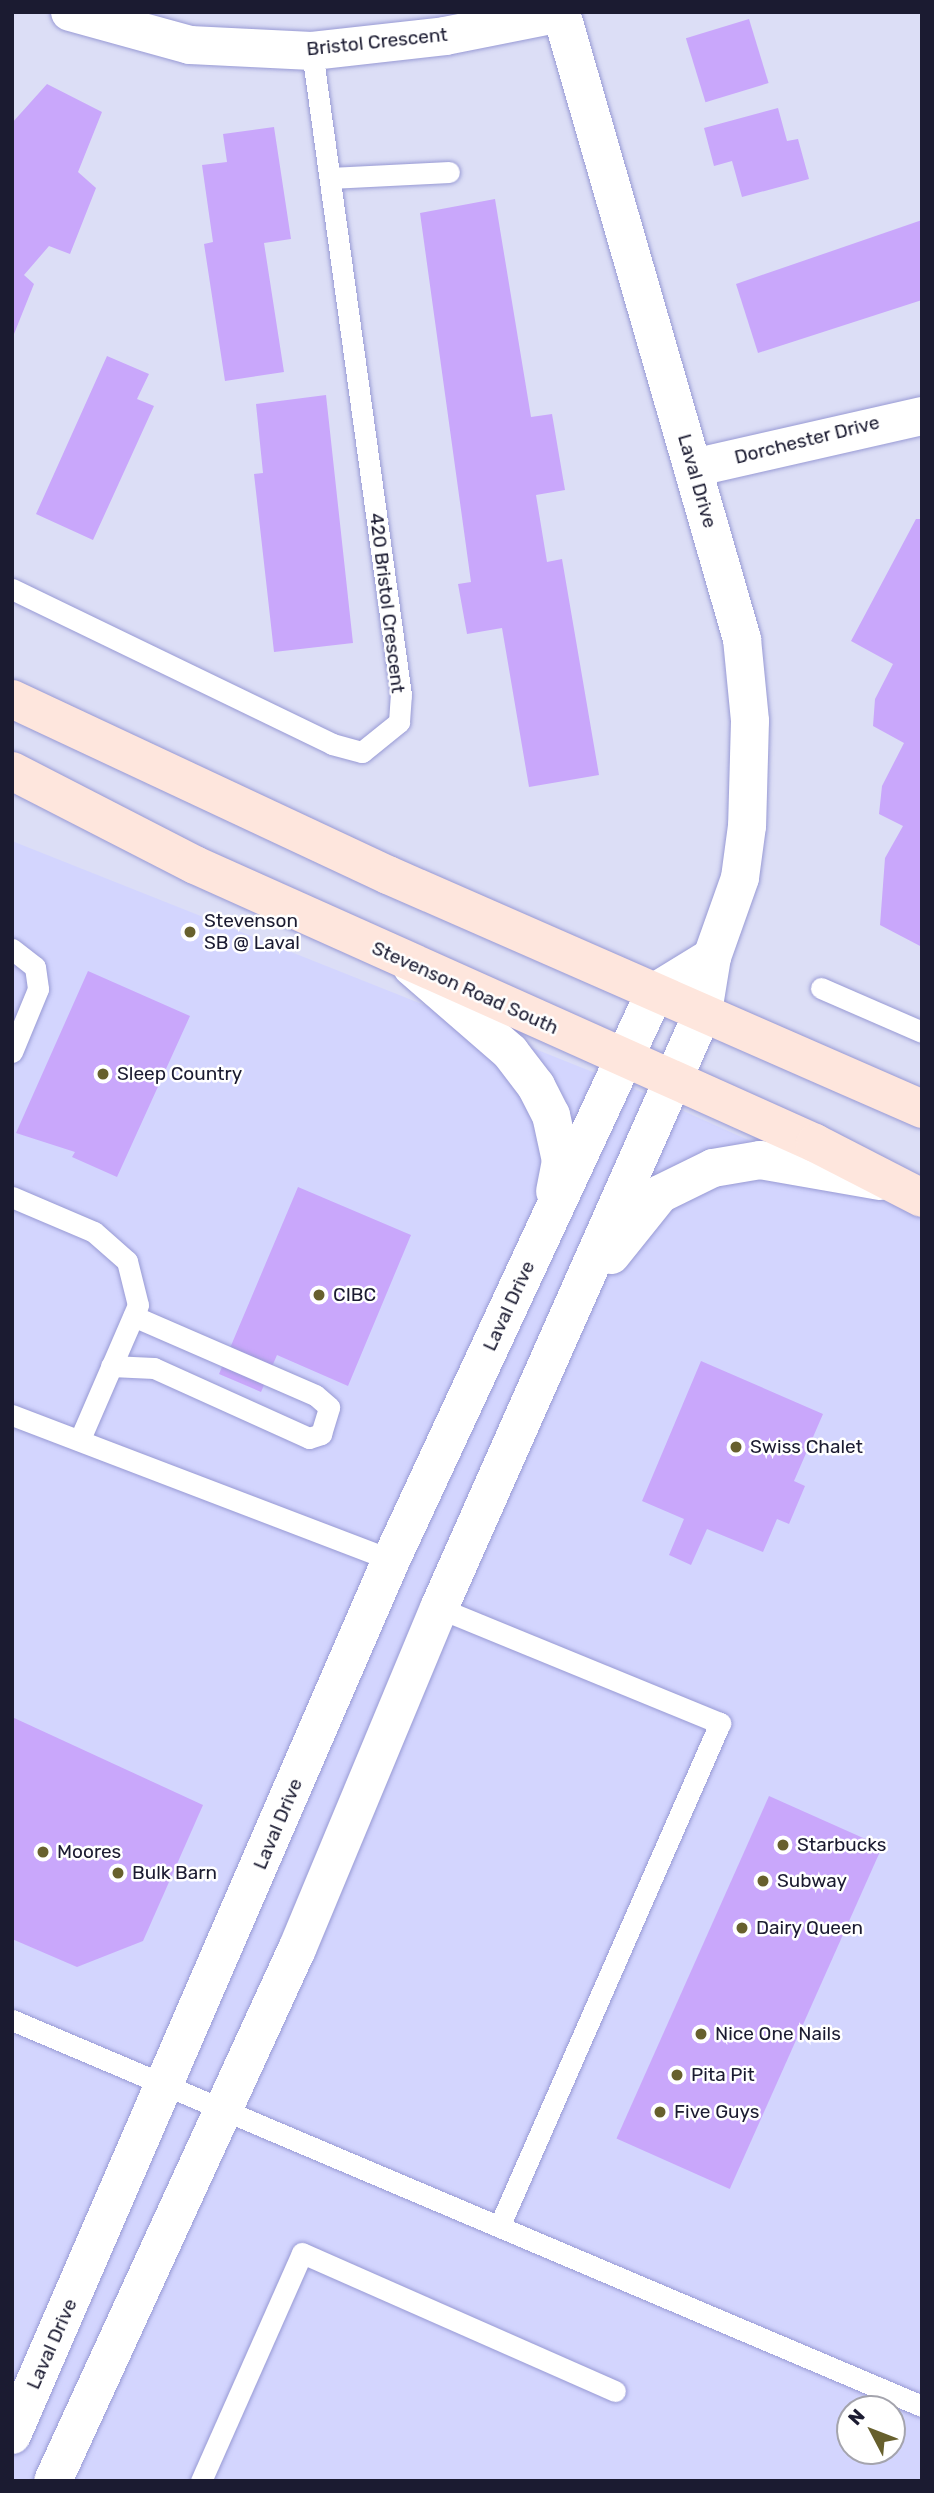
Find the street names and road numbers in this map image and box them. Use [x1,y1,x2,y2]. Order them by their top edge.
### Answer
street label: Bristol Crescent [305,23,449,61]
street label: Dorchester Drive [732,411,882,469]
street label: Laval Drive [673,431,721,531]
street label: 420 Bristol Crescent [365,512,409,694]
street label: Stevenson Road South [368,937,562,1039]
street label: Laval Drive [478,1257,540,1355]
street label: Laval Drive [249,1775,307,1873]
street label: Laval Drive [22,2295,82,2393]

